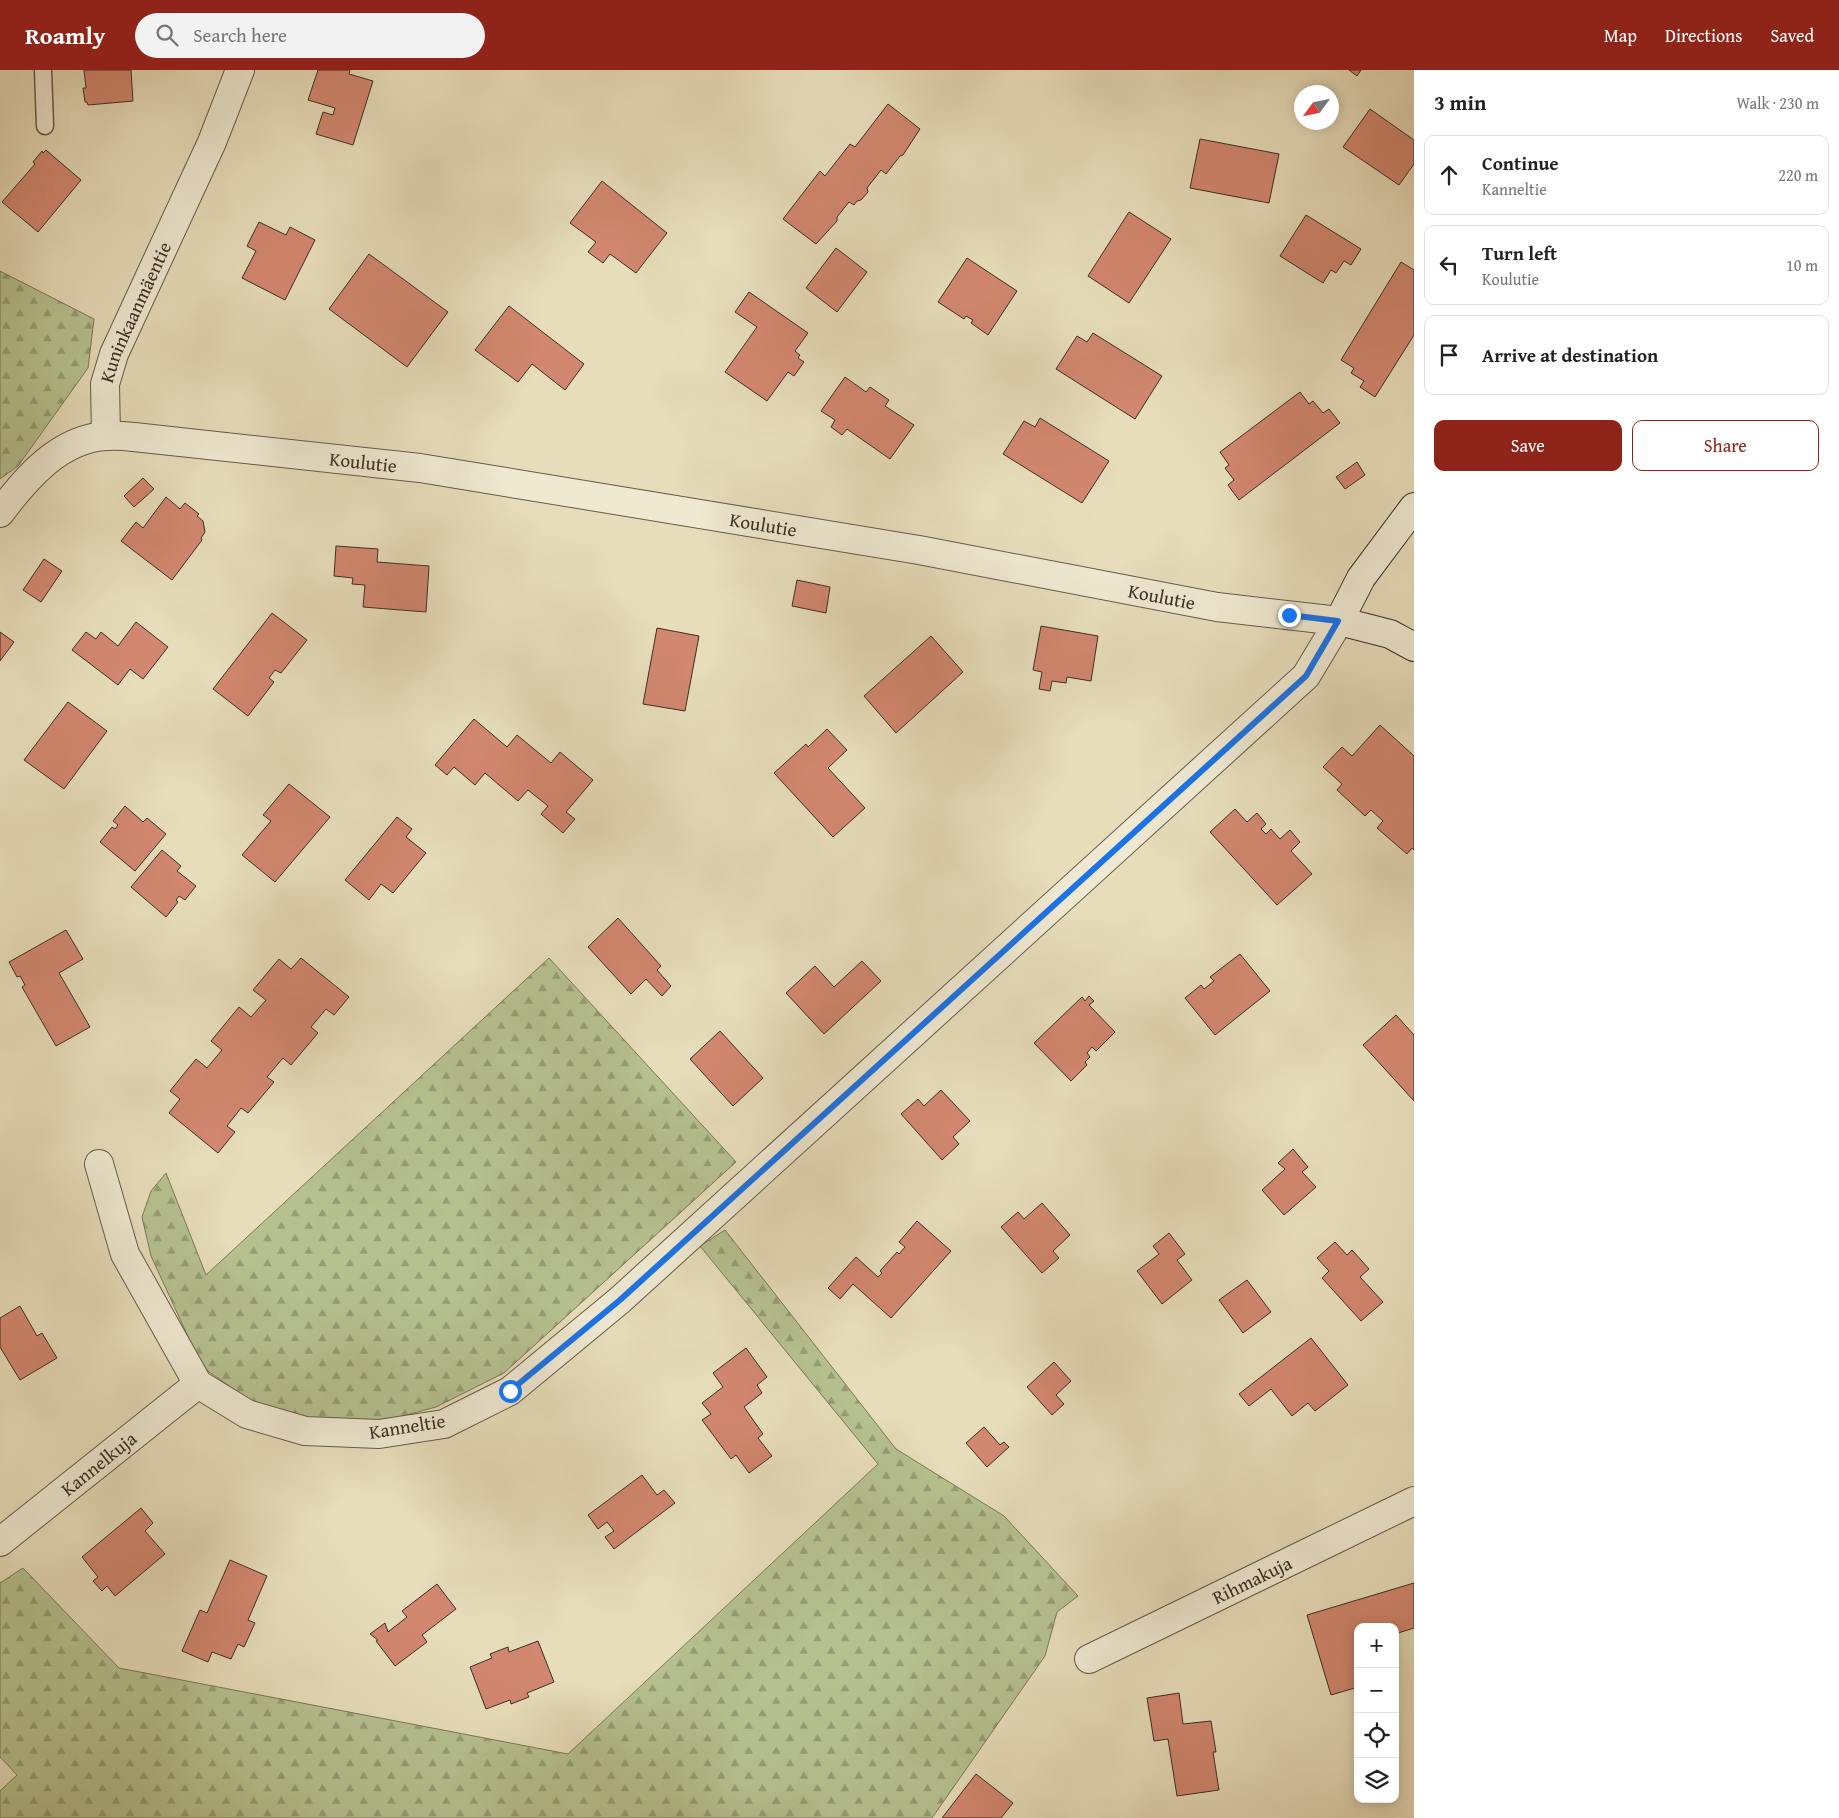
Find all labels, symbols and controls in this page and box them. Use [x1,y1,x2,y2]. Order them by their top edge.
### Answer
search box [135,13,485,58]
text: Roamly [25,18,105,53]
icon: search [153,21,181,49]
text: Search here [193,21,287,49]
text: Map [1604,22,1637,49]
text: Directions [1665,22,1742,49]
text: Saved [1770,22,1814,49]
north arrow [1294,85,1339,130]
text: 3 min [1434,87,1486,118]
text: Walk · 230 m [1736,91,1819,115]
text: Continue [1482,149,1559,177]
icon: ahead [1435,161,1463,189]
text: 220 m [1778,163,1818,187]
text: Kanneltie [1482,177,1547,201]
street label: Kuninkaanmäentie [92,237,178,386]
text: Turn left [1482,239,1557,267]
icon: left [1435,251,1463,279]
text: 10 m [1786,253,1818,277]
text: Koulutie [1482,267,1539,291]
icon: arrive [1435,341,1463,369]
text: Arrive at destination [1482,341,1658,369]
button: Save [1434,420,1622,471]
button: Share [1632,420,1819,471]
street label: Koulutie [328,444,399,479]
street label: Koulutie [728,505,799,544]
street label: Koulutie [1126,576,1198,617]
route end [1278,604,1301,627]
route start [499,1380,522,1403]
street label: Kanneltie [367,1406,447,1446]
street label: Kannelkuja [55,1424,142,1502]
street label: Rihmakuja [1207,1549,1296,1611]
map controls [1354,1623,1399,1803]
button: + [1354,1623,1399,1668]
button: − [1354,1668,1399,1713]
button: locate [1354,1713,1399,1758]
button: layers [1354,1758,1399,1803]

